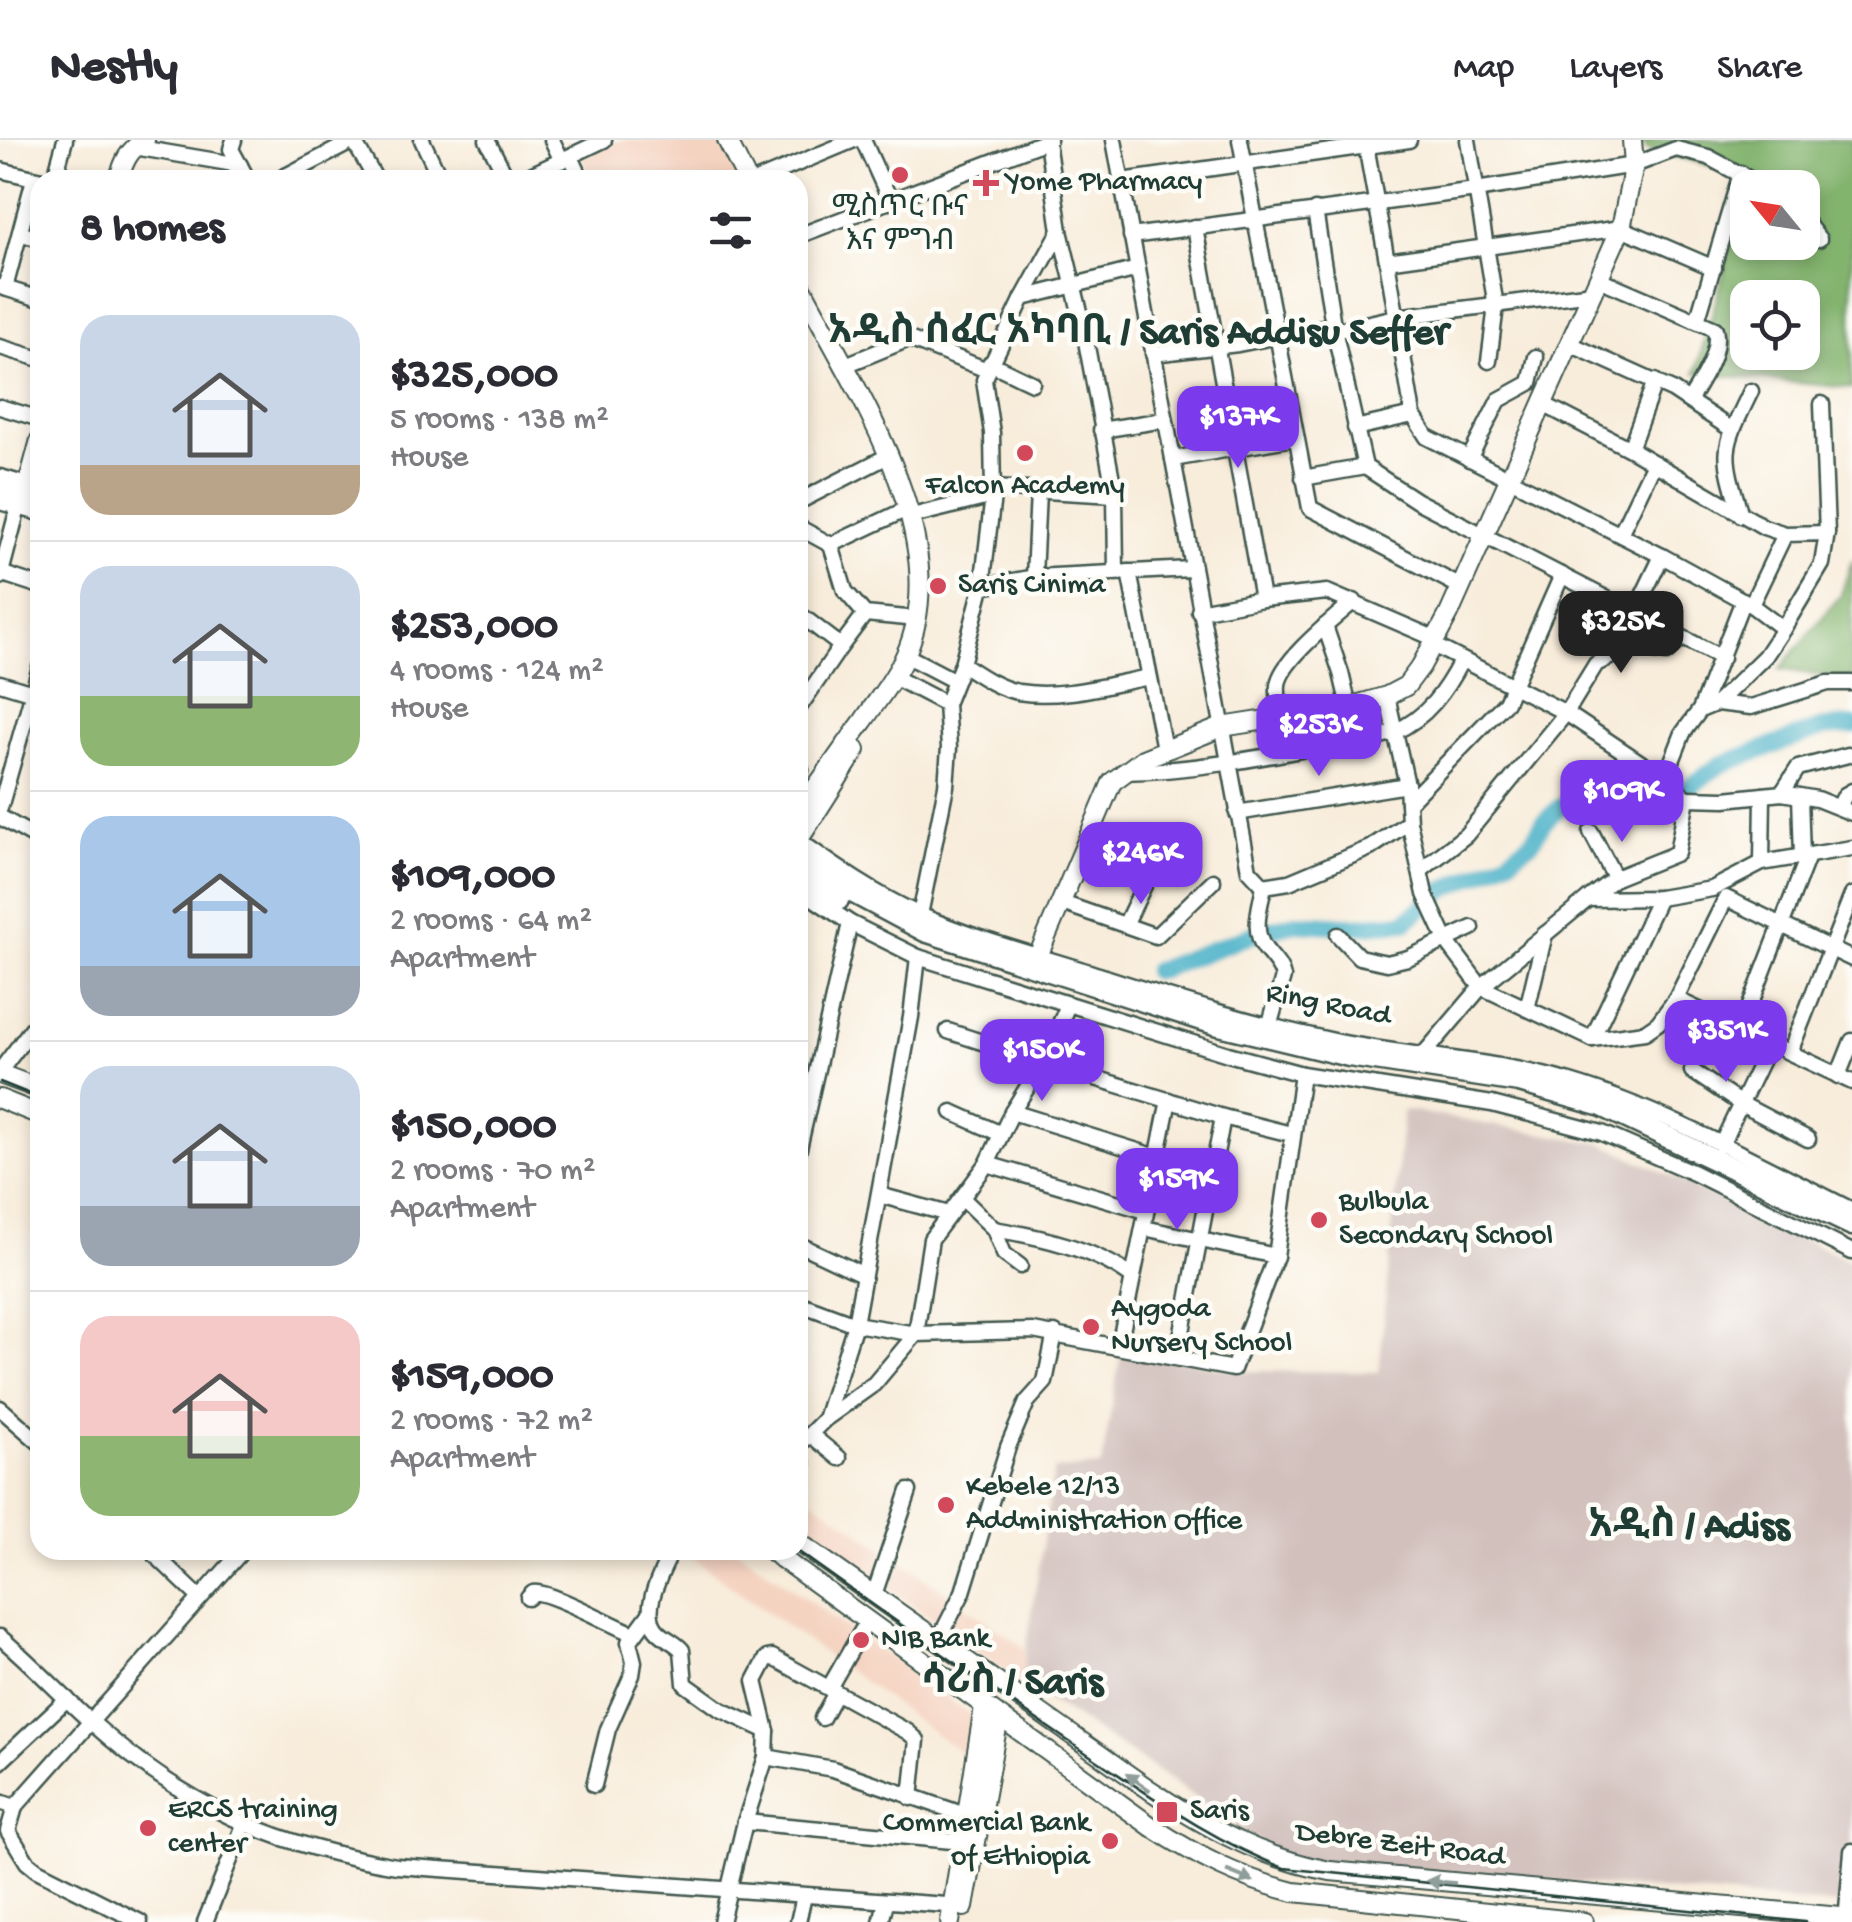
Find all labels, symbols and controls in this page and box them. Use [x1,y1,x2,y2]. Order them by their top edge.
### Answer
text: Nestly [50,41,178,98]
text: Map [1453,49,1514,90]
text: Layers [1569,49,1662,90]
text: Share [1717,49,1802,90]
marker: ሚስጥር ቡና እና ምግብ [889,164,911,186]
place label: Yome Pharmacy [1003,166,1202,201]
north arrow [1730,170,1820,260]
map controls [1730,170,1820,370]
marker: Yome Pharmacy [975,172,997,194]
place label: ሚስጥር ቡና እና ምግብ [832,192,968,261]
icon: filters [703,203,758,258]
text: 8 homes [80,206,224,255]
button: locate [1730,280,1820,370]
district label: አዲስ ሰፈር አካባቢ / Saris Addisu Seffer [828,311,1452,358]
text: $325,000 [390,353,558,402]
icon: home [160,355,280,475]
pin: $137K [1168,386,1308,471]
text: $137K [1199,399,1277,437]
text: 5 rooms · 138 m² [390,402,609,440]
text: House [390,440,468,478]
marker: Falcon Academy [1014,442,1036,464]
place label: Falcon Academy [924,470,1125,505]
place label: Saris Cinima [958,569,1107,604]
marker: Saris Cinima [927,575,949,597]
pin: $325K [1551,591,1691,676]
text: $253,000 [390,604,558,653]
text: $325K [1580,604,1662,642]
icon: home [160,606,280,726]
text: 4 rooms · 124 m² [390,653,604,691]
text: House [390,691,468,729]
pin: $253K [1249,694,1389,779]
text: $253K [1278,707,1360,745]
pin: $109K [1552,760,1692,845]
text: $109K [1582,773,1662,811]
pin: $246K [1071,822,1211,907]
text: $246K [1101,835,1181,873]
text: $109,000 [390,854,555,903]
icon: home [160,856,280,976]
text: 2 rooms · 64 m² [390,903,592,941]
text: Apartment [390,941,534,979]
street label: Ring Road [1263,977,1396,1036]
pin: $351K [1656,1000,1796,1085]
text: $351K [1687,1013,1765,1051]
pin: $150K [972,1019,1112,1104]
text: $150K [1002,1032,1082,1070]
text: $150,000 [390,1104,557,1153]
icon: home [160,1106,280,1226]
pin: $159K [1107,1148,1247,1233]
text: 2 rooms · 70 m² [390,1153,595,1191]
text: $159K [1138,1161,1216,1199]
place label: Bulbula Secondary School [1338,1186,1553,1255]
text: Apartment [390,1191,534,1229]
marker: Bulbula Secondary School [1308,1209,1330,1231]
place label: Aygoda Nursery School [1111,1293,1292,1362]
marker: Aygoda Nursery School [1080,1316,1102,1338]
text: $159,000 [390,1354,554,1403]
icon: home [160,1356,280,1476]
text: 2 rooms · 72 m² [390,1403,593,1441]
text: Apartment [390,1441,534,1479]
place label: Kebele 12/13 Addministration Office [966,1471,1243,1540]
marker: Kebele 12/13 Addministration Office [935,1494,957,1516]
district label: አዲስ / Adiss [1589,1505,1792,1552]
place label: NIB Bank [881,1623,992,1658]
marker: NIB Bank [850,1629,872,1651]
district label: ሳሪስ / Saris [921,1661,1105,1708]
one-way arrow [1125,1773,1152,1792]
place label: ERCS training center [168,1794,338,1863]
place label: Saris [1190,1795,1250,1830]
marker: Saris [1154,1799,1180,1825]
place label: Commercial Bank of Ethiopia [883,1807,1093,1876]
street label: Debre Zeit Road [1291,1816,1509,1876]
marker: ERCS training center [137,1817,159,1839]
marker: Commercial Bank of Ethiopia [1099,1830,1121,1852]
one-way arrow [1226,1868,1255,1884]
one-way arrow [1425,1874,1456,1890]

